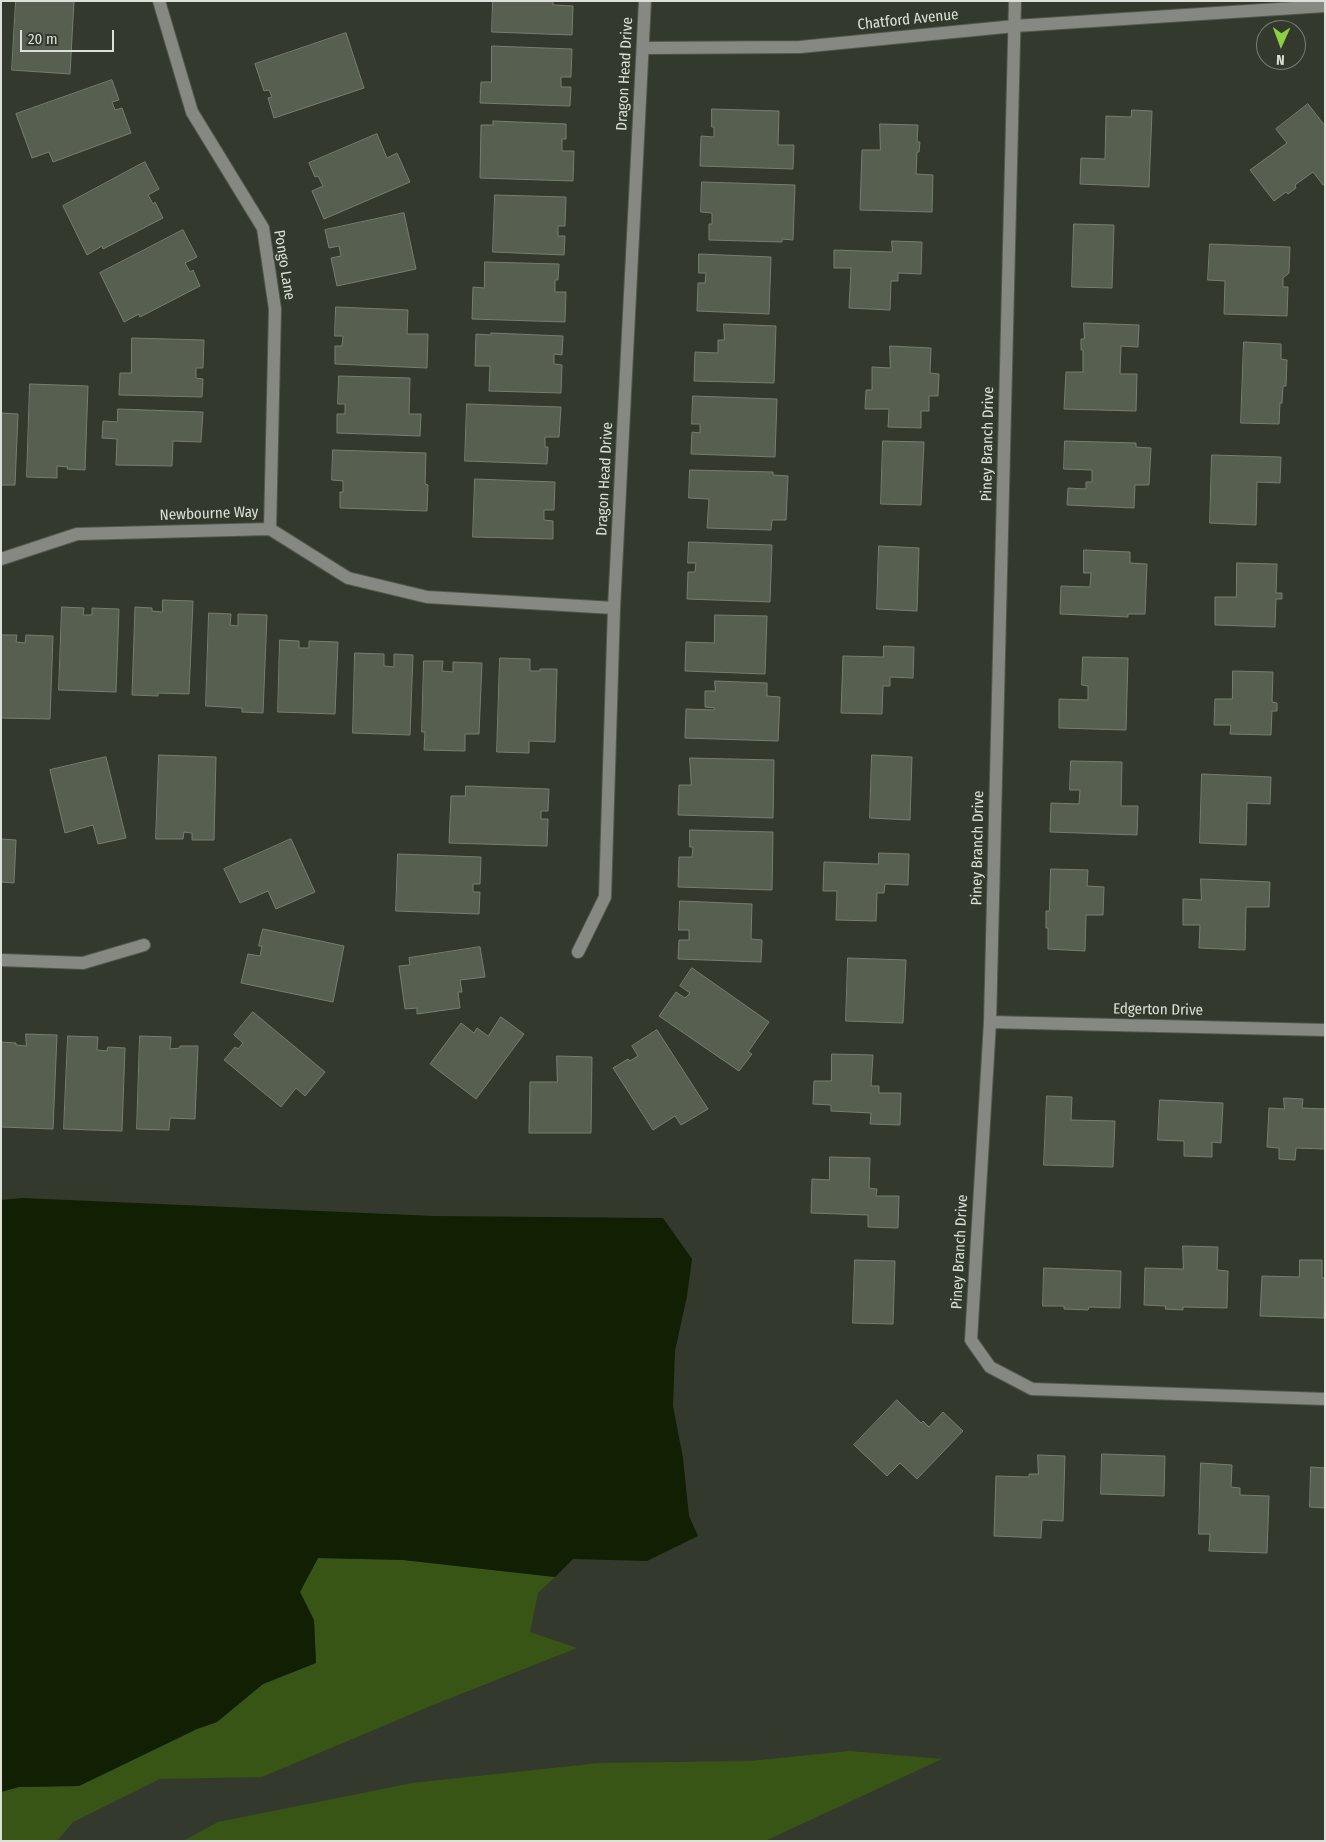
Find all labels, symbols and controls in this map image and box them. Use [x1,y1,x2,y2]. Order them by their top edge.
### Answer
street label: Chatford Avenue [857,6,959,34]
street label: Dragon Head Drive [613,17,637,131]
scale bar [22,20,116,52]
north arrow [1256,20,1306,70]
text: 20 m [28,30,58,48]
text: N [1276,51,1285,68]
street label: Pongo Lane [270,229,298,301]
street label: Piney Branch Drive [978,386,998,502]
street label: Dragon Head Drive [593,422,617,536]
street label: Newbourne Way [159,503,259,525]
street label: Piney Branch Drive [968,790,988,906]
street label: Edgerton Drive [1113,1000,1203,1020]
street label: Piney Branch Drive [948,1194,972,1310]

